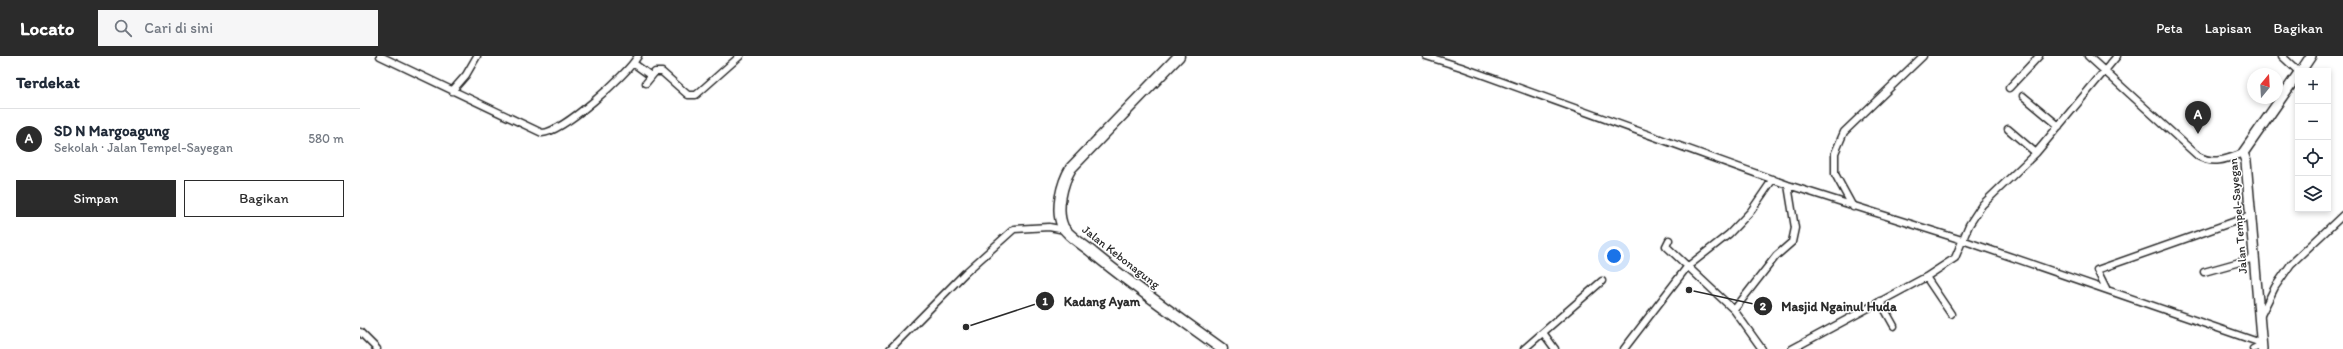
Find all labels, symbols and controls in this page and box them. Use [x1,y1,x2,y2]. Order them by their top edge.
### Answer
search box [98,10,378,46]
text: Locato [20,17,74,40]
icon: search [112,17,134,39]
text: Cari di sini [144,19,213,37]
text: Peta [2156,20,2183,37]
text: Lapisan [2205,20,2252,37]
text: Bagikan [2274,20,2323,37]
north arrow [2247,68,2283,104]
map controls [2295,68,2331,212]
button: + [2295,68,2331,104]
text: Terdekat [16,72,80,92]
pin: A [2185,101,2211,134]
button: − [2295,104,2331,140]
text: SD N Margoagung [54,122,169,140]
text: A [25,131,33,146]
text: 580 m [308,131,344,146]
text: Sekolah · Jalan Tempel-Sayegan [54,140,233,155]
button: locate [2295,140,2331,176]
street label: Jalan Tempel-Sayegan [2226,157,2250,274]
button: layers [2295,176,2331,212]
button: Simpan [16,180,176,217]
button: Bagikan [184,180,344,217]
street label: Jalan Kebonagung [1079,222,1163,292]
your location [1604,246,1624,266]
callout: Kadang Ayam [1035,289,1148,314]
text: 1 [1042,294,1048,308]
text: Kadang Ayam [1064,294,1141,310]
callout: Masjid Ngainul Huda [1753,294,1905,319]
text: 2 [1760,299,1767,313]
text: Masjid Ngainul Huda [1781,299,1897,315]

